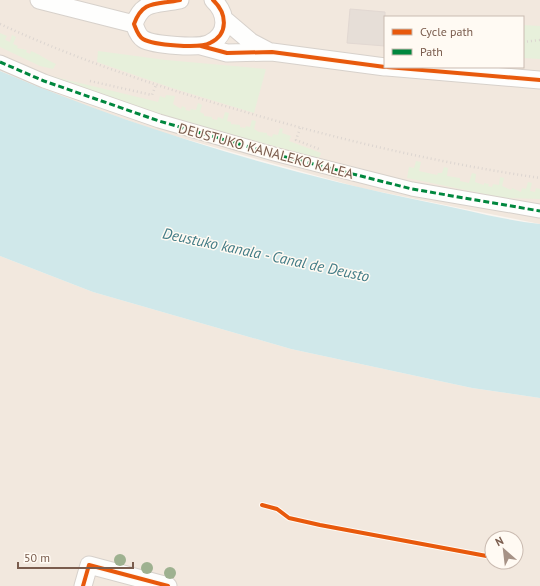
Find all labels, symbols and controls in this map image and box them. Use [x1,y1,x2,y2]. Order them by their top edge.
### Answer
legend [384,16,524,68]
text: Cycle path [420,24,473,39]
text: Path [420,44,443,59]
street label: DEUSTUKO KANALEKO KALEA [177,119,356,183]
water label: Deustuko kanala - Canal de Deusto [161,223,371,286]
north arrow [484,530,524,570]
text: N [493,533,506,549]
scale bar [18,544,133,570]
text: 50 m [24,550,50,565]

